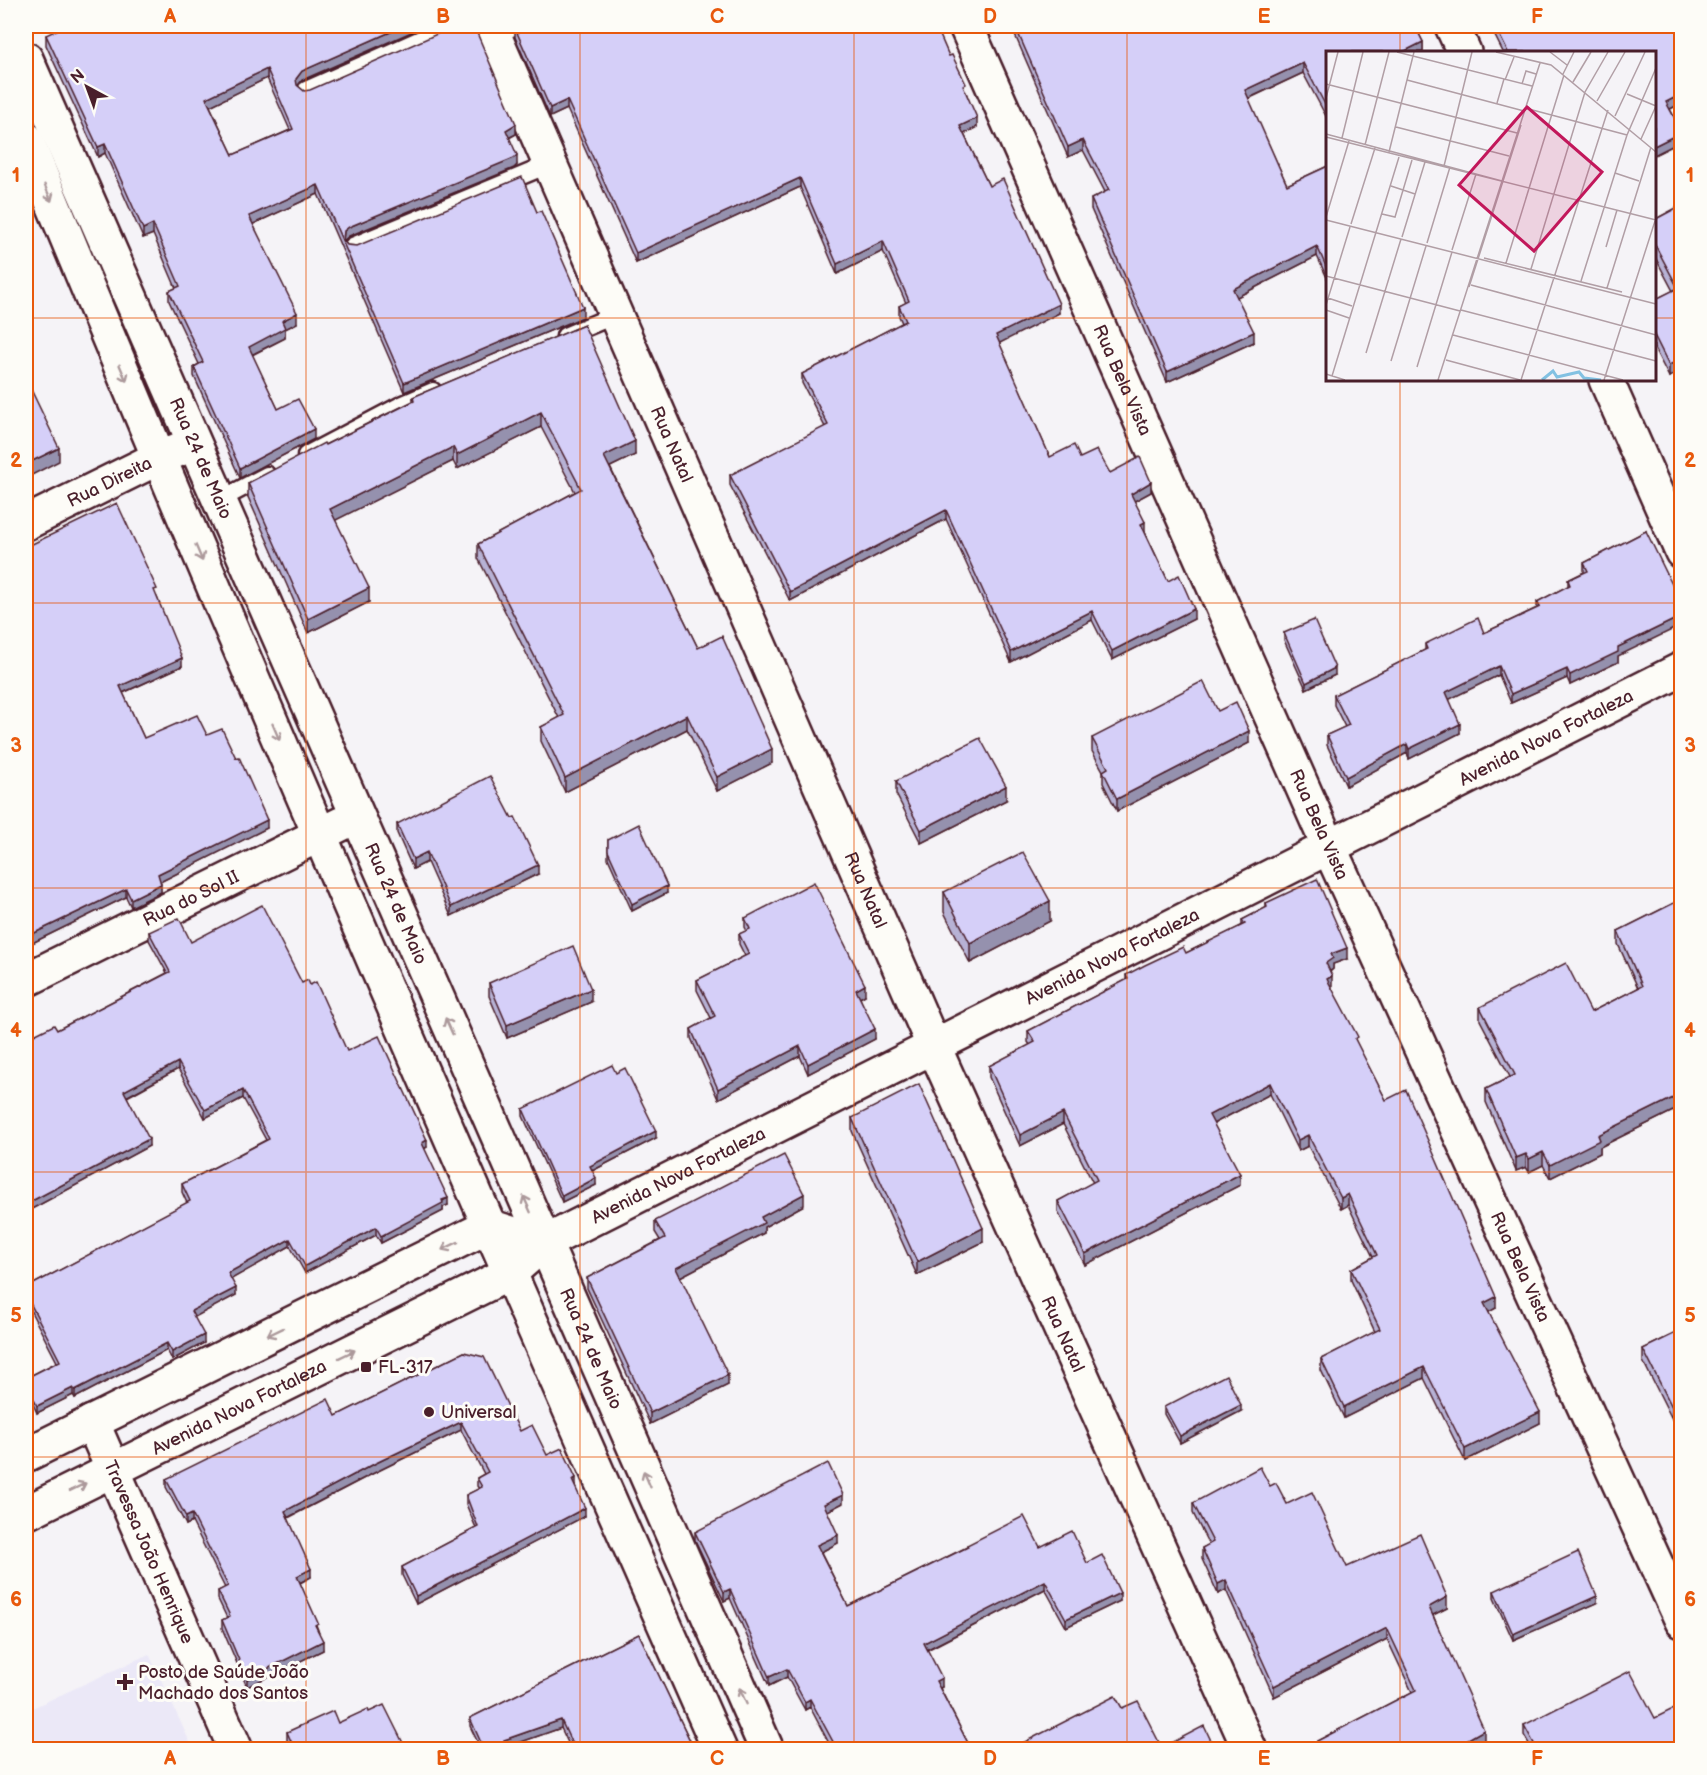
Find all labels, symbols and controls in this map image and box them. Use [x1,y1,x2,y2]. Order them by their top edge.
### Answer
text: A [163,5,177,29]
text: B [436,5,450,29]
text: C [710,5,724,29]
text: D [983,5,997,29]
text: E [1258,5,1271,29]
text: F [1531,5,1543,29]
inset map [1326,51,1656,381]
north arrow [57,57,117,117]
text: N [67,66,89,88]
text: 1 [12,164,20,188]
text: 1 [1686,164,1694,188]
one-way arrow [43,183,54,202]
street label: Rua Bela Vista [1088,322,1156,439]
one-way arrow [118,363,129,382]
street label: Rua 24 de Maio [165,395,236,522]
street label: Rua Natal [646,403,697,486]
text: 2 [10,449,22,473]
text: 2 [1684,449,1696,473]
street label: Rua Direita [64,453,155,512]
one-way arrow [194,543,205,561]
street label: Avenida Nova Fortaleza [1456,685,1637,791]
one-way arrow [271,722,282,740]
text: 3 [10,734,22,758]
text: 3 [1684,734,1696,758]
street label: Rua Bela Vista [1285,766,1353,883]
street label: Rua 24 de Maio [360,840,431,968]
street label: Rua Natal [839,849,891,931]
street label: Rua do Sol II [140,866,242,931]
street label: Avenida Nova Fortaleza [1022,904,1203,1009]
one-way arrow [442,1017,454,1035]
text: 4 [10,1019,22,1043]
text: 4 [1684,1019,1696,1043]
street label: Avenida Nova Fortaleza [588,1123,769,1228]
one-way arrow [521,1196,532,1214]
street label: Rua Bela Vista [1486,1209,1554,1325]
one-way arrow [442,1240,460,1252]
street label: Rua 24 de Maio [555,1285,626,1413]
street label: Rua Natal [1036,1293,1089,1375]
text: 5 [10,1304,22,1328]
text: 5 [1684,1304,1696,1328]
one-way arrow [267,1326,285,1338]
one-way arrow [338,1347,356,1359]
street label: Avenida Nova Fortaleza [149,1356,330,1460]
place label: FL-317 [378,1357,433,1378]
marker: FL-317 [359,1360,373,1374]
place label: Universal [441,1402,517,1423]
marker: Universal [422,1405,436,1419]
street label: Travessa João Henrique [99,1457,198,1647]
one-way arrow [641,1471,652,1489]
one-way arrow [69,1480,87,1492]
text: 6 [10,1588,22,1612]
text: 6 [1684,1588,1696,1612]
place label: Posto de Saúde João Machado dos Santos [138,1662,309,1704]
marker: Posto de Saúde João Machado dos Santos [116,1673,134,1691]
one-way arrow [737,1687,748,1706]
text: A [163,1747,177,1771]
text: B [436,1747,450,1771]
text: C [710,1747,724,1771]
text: D [983,1747,997,1771]
text: E [1258,1747,1271,1771]
text: F [1531,1747,1543,1771]

